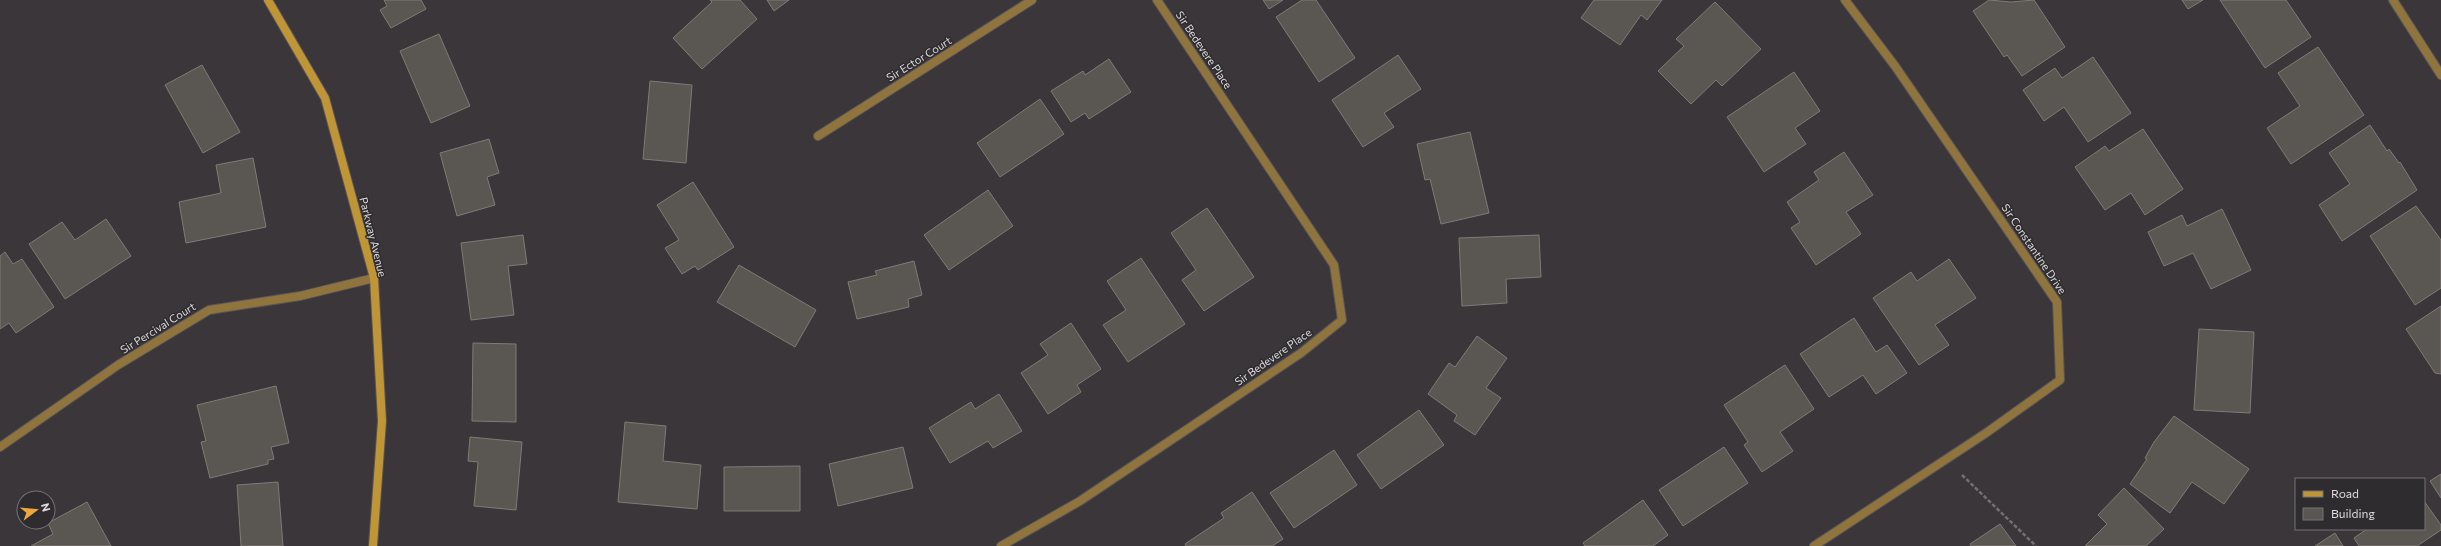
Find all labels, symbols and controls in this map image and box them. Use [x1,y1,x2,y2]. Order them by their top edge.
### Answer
street label: Sir Bedevere Place [1174,8,1235,91]
street label: Sir Ector Court [884,33,954,84]
street label: Parkway Avenue [357,196,390,278]
street label: Sir Constantine Drive [1999,201,2070,296]
street label: Sir Percival Court [118,299,198,356]
street label: Sir Bedevere Place [1232,325,1314,388]
legend [2295,478,2425,530]
text: Road [2331,486,2359,500]
north arrow [16,490,56,530]
text: N [39,501,53,513]
text: Building [2331,506,2375,520]

